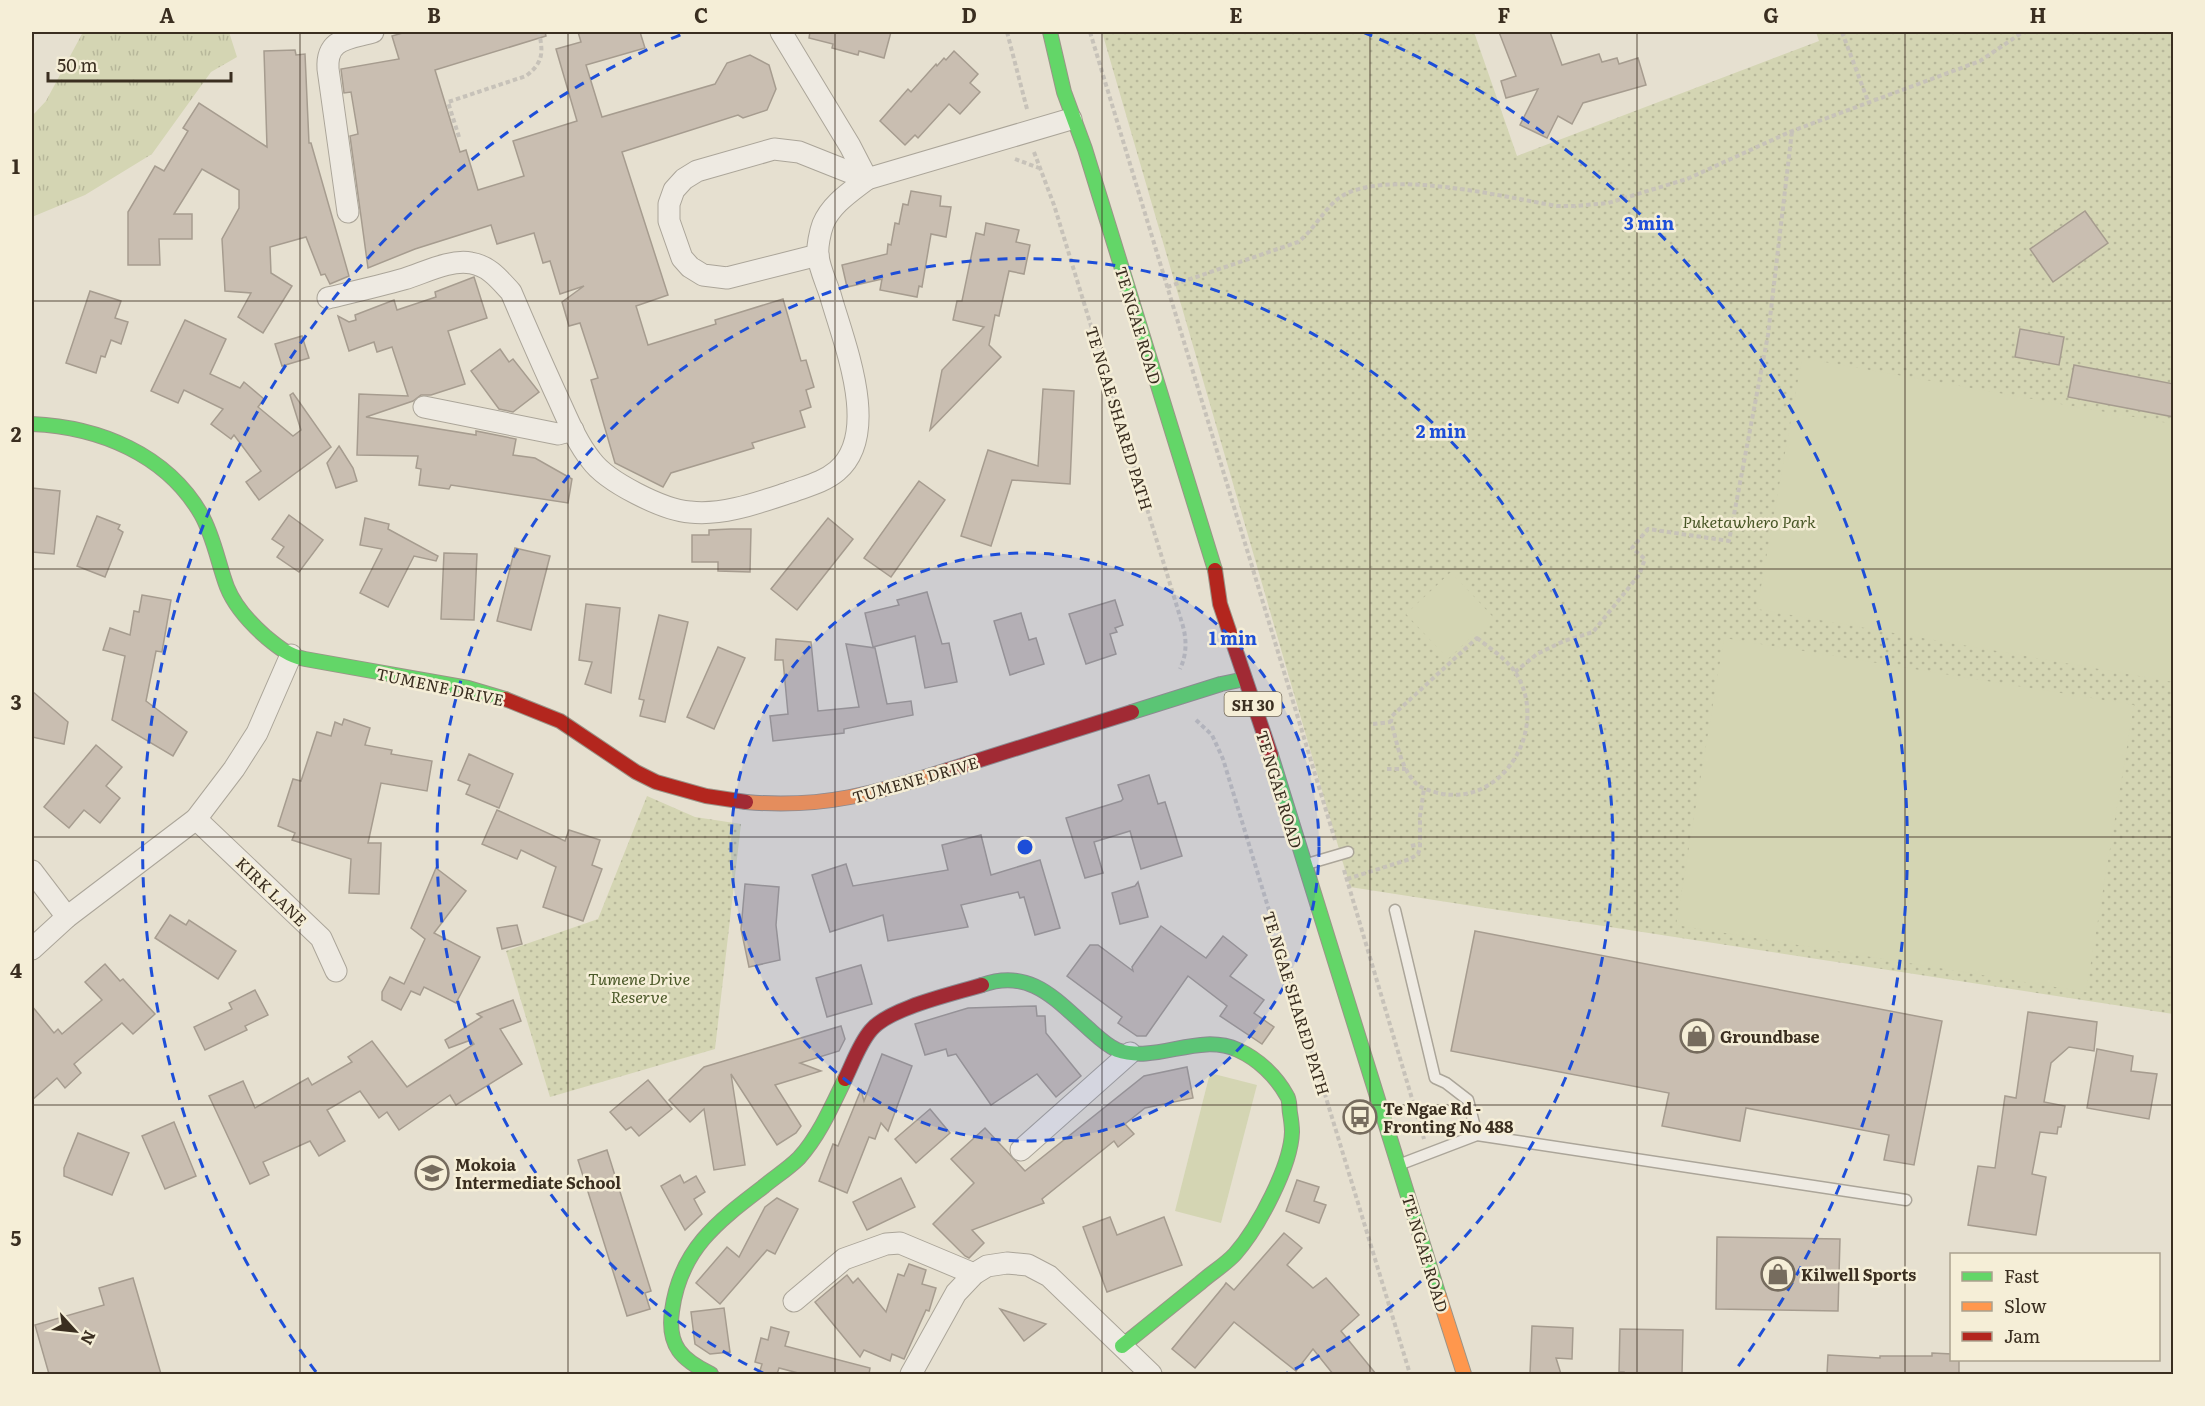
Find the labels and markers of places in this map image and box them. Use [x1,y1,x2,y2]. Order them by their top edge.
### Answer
centre of rings [1015,837,1035,857]
shop icon: Groundbase [1679,1018,1715,1054]
place label: Groundbase [1720,1024,1820,1048]
place label: Te Ngae Rd - Fronting No 488 [1383,1096,1514,1138]
bus stop icon: Te Ngae Rd - Fronting No 488 [1342,1099,1378,1135]
place label: Mokoia Intermediate School [455,1152,621,1194]
school or university icon: Mokoia Intermediate School [414,1155,450,1191]
shop icon: Kilwell Sports [1760,1256,1796,1292]
place label: Kilwell Sports [1801,1262,1916,1286]

